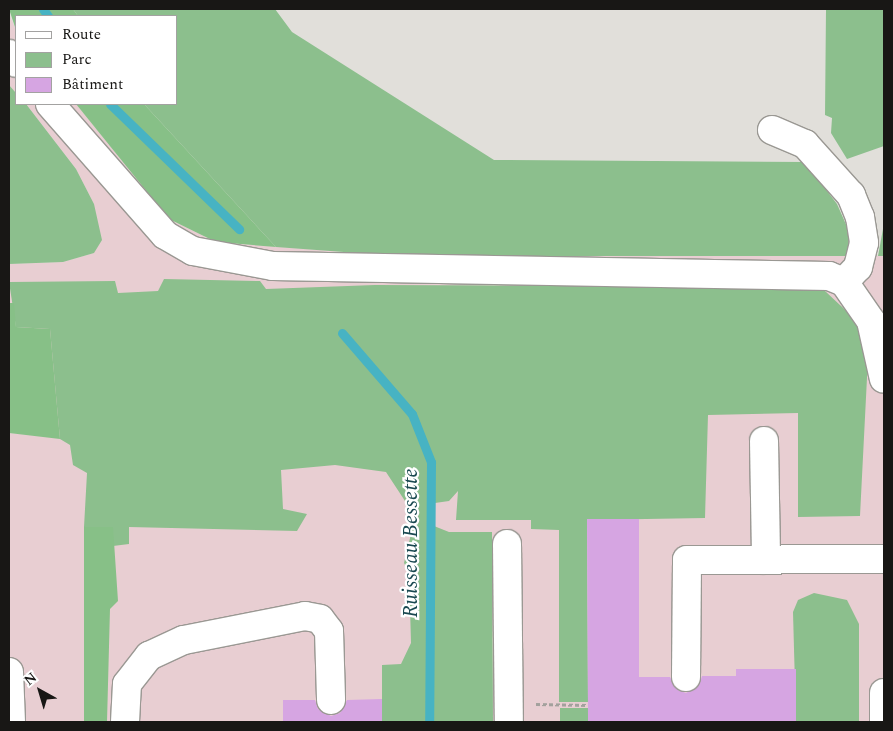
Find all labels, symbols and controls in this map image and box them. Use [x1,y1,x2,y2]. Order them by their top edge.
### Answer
legend [15,15,178,105]
text: Route [62,23,101,46]
text: Parc [62,48,92,71]
text: Bâtiment [62,73,123,96]
water label: Ruisseau Bessette [398,468,424,618]
north arrow [15,666,65,716]
text: N [19,667,41,691]

